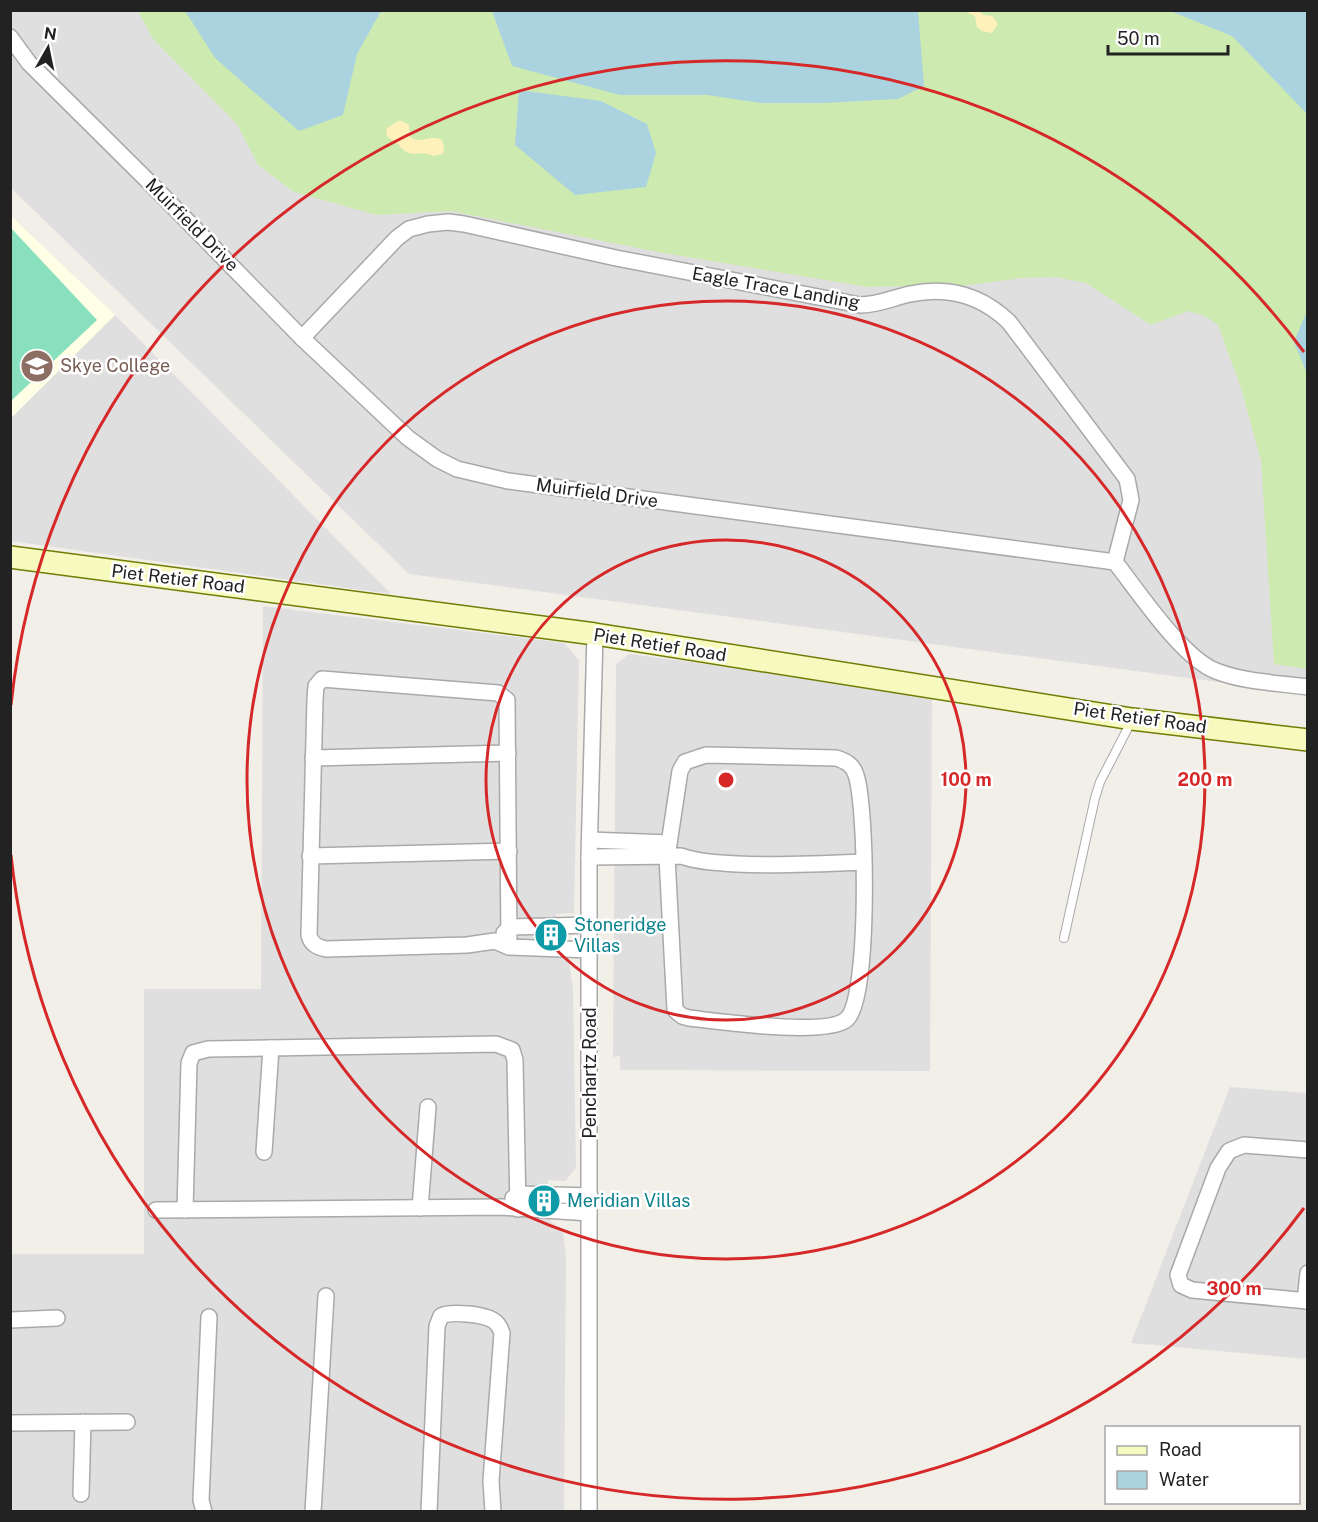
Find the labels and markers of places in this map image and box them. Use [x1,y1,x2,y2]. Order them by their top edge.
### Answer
school or university icon: Skye College [19,348,55,384]
place label: Skye College [60,355,170,376]
centre of rings [716,770,736,790]
place label: Stoneridge Villas [574,914,667,956]
building icon: Stoneridge Villas [533,917,569,953]
building icon: Meridian Villas [526,1183,562,1219]
place label: Meridian Villas [567,1190,690,1211]

